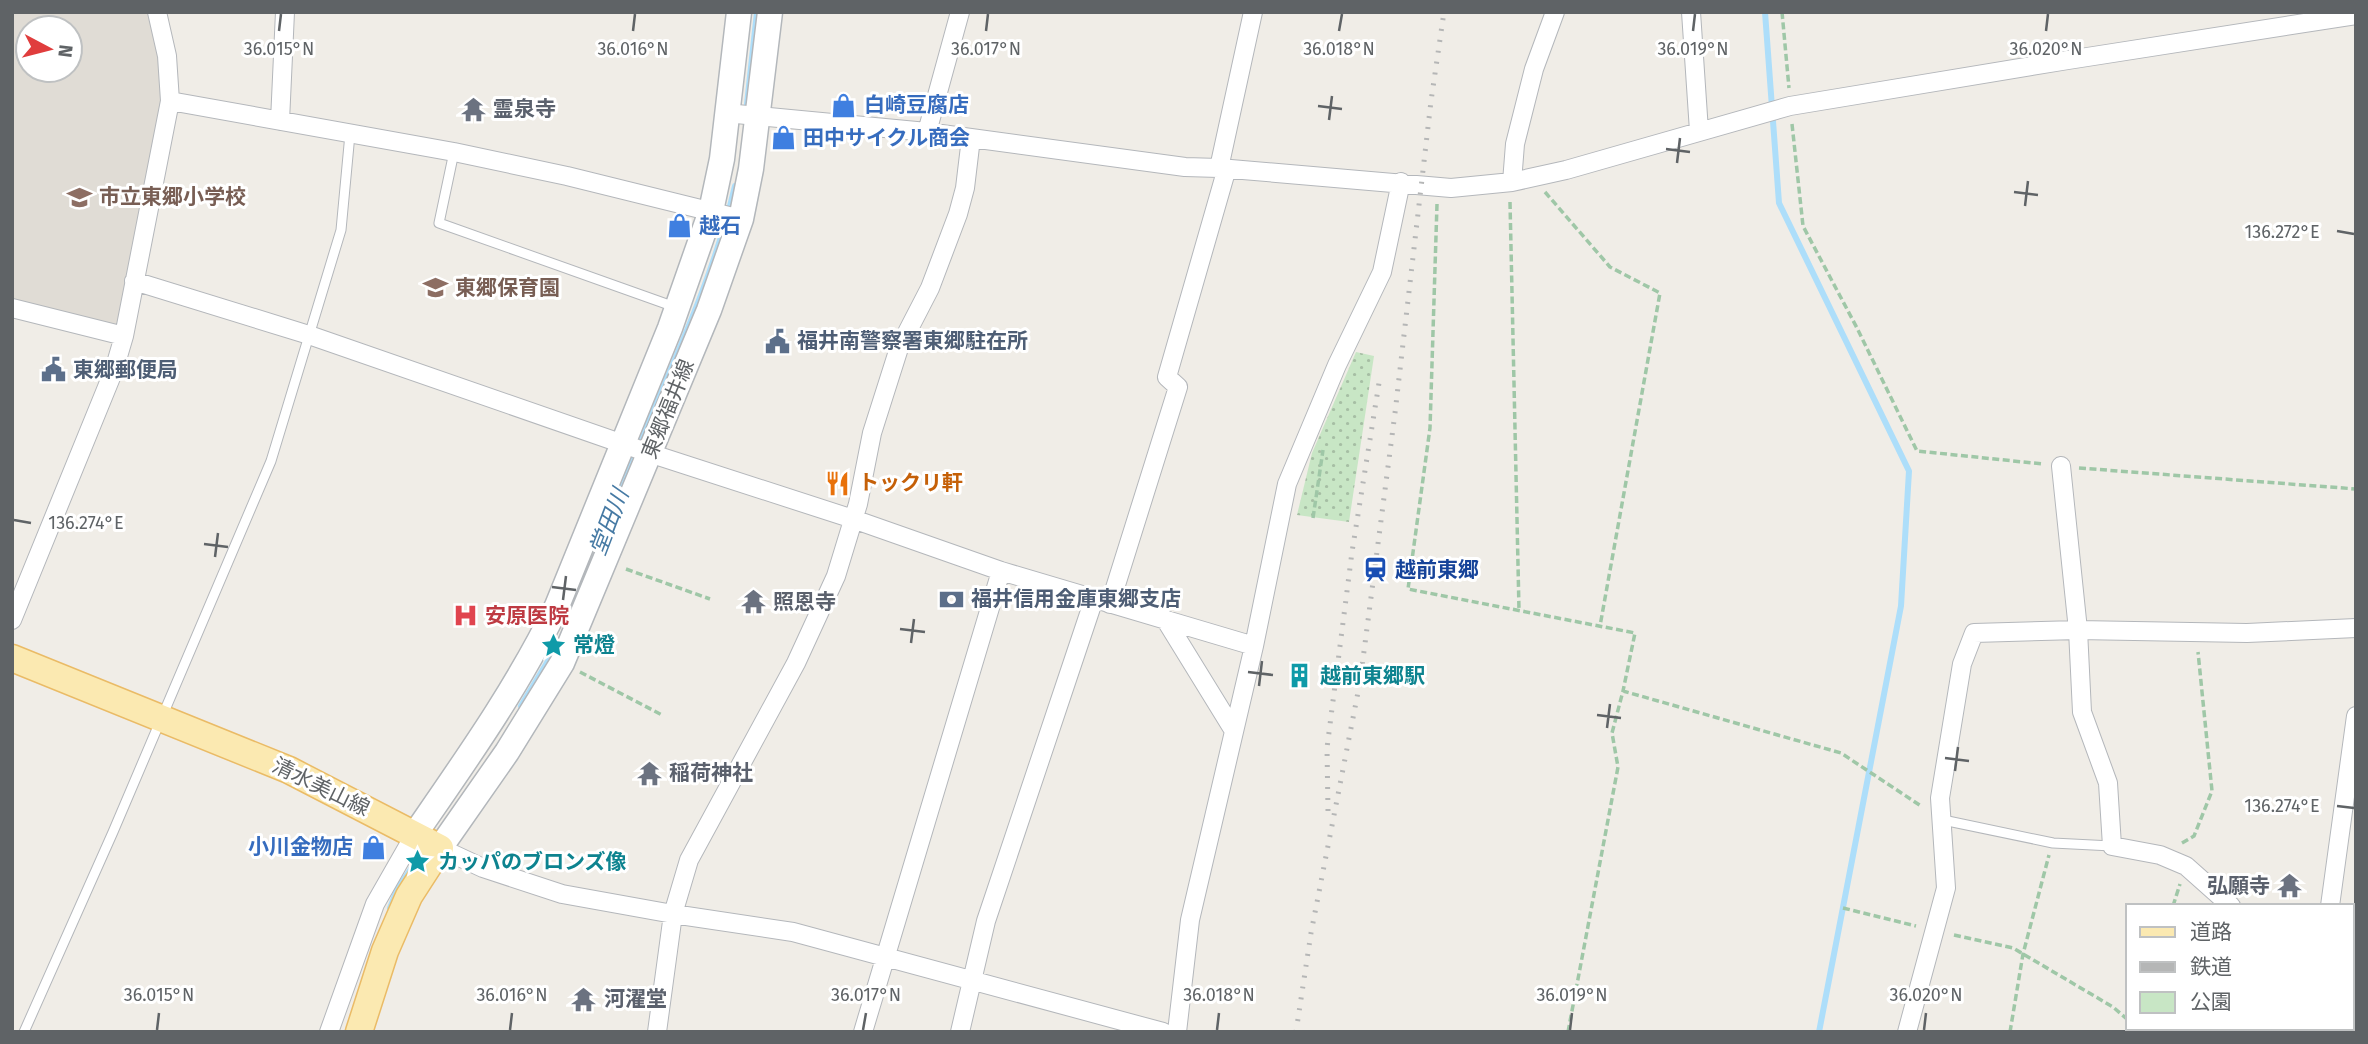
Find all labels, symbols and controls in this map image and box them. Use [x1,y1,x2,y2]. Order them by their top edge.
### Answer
north arrow [14,14,84,84]
text: 36.015°N [244,38,314,60]
text: 36.016°N [597,38,669,60]
text: 36.017°N [951,38,1021,60]
text: 36.018°N [1303,38,1375,60]
text: 36.019°N [1657,38,1729,60]
text: 36.020°N [2009,38,2083,60]
text: N [53,43,78,59]
shop icon: 白崎豆腐店 [830,91,858,119]
place label: 白崎豆腐店 [864,92,969,118]
temple icon: 霊泉寺 [459,95,487,123]
place label: 霊泉寺 [493,96,556,122]
shop icon: 田中サイクル商会 [769,124,797,152]
place label: 田中サイクル商会 [803,125,970,151]
school or university icon: 市立東郷小学校 [65,183,93,211]
place label: 市立東郷小学校 [99,184,246,210]
shop icon: 越石 [665,212,693,240]
place label: 越石 [699,213,741,239]
text: 136.272°E [2244,221,2320,243]
school or university icon: 東郷保育園 [421,274,449,302]
place label: 東郷保育園 [455,275,560,301]
public building icon: 福井南警察署東郷駐在所 [763,327,791,355]
place label: 福井南警察署東郷駐在所 [797,328,1028,354]
street label: 東郷福井線 [636,355,700,463]
public building icon: 東郷郵便局 [39,356,67,384]
place label: 東郷郵便局 [73,357,178,383]
restaurant icon: トックリ軒 [824,469,852,497]
place label: トックリ軒 [858,470,963,496]
water label: 堂田川 [584,482,636,559]
text: 136.274°E [48,512,124,534]
station icon: 越前東郷 [1361,556,1389,584]
place label: 越前東郷 [1395,557,1479,583]
bank icon: 福井信用金庫東郷支店 [937,585,965,613]
place label: 福井信用金庫東郷支店 [971,586,1181,612]
temple icon: 照恩寺 [739,588,767,616]
place label: 照恩寺 [773,589,836,615]
hospital icon: 安原医院 [451,602,479,630]
place label: 安原医院 [485,603,569,629]
place icon: 常燈 [539,631,567,659]
place label: 常燈 [573,632,615,658]
building icon: 越前東郷駅 [1286,662,1314,690]
place label: 越前東郷駅 [1320,663,1425,689]
street label: 清水美山線 [268,752,374,822]
temple icon: 稲荷神社 [635,759,663,787]
place label: 稲荷神社 [669,760,753,786]
text: 136.274°E [2244,795,2320,817]
shop icon: 小川金物店 [359,833,387,861]
place label: 小川金物店 [248,834,353,860]
place icon: カッパのブロンズ像 [404,848,432,876]
place label: カッパのブロンズ像 [438,849,627,875]
temple icon: 弘願寺 [2276,872,2304,900]
place label: 弘願寺 [2207,873,2270,899]
legend [2126,904,2354,1030]
text: 道路 [2190,919,2232,945]
text: 鉄道 [2190,954,2232,980]
text: 36.015°N [124,984,194,1006]
text: 36.016°N [476,984,548,1006]
text: 36.017°N [831,984,901,1006]
text: 36.018°N [1183,984,1255,1006]
text: 36.019°N [1536,984,1608,1006]
text: 36.020°N [1889,984,1963,1006]
temple icon: 河濯堂 [570,985,598,1013]
place label: 河濯堂 [604,986,667,1012]
text: 公園 [2190,989,2232,1015]

